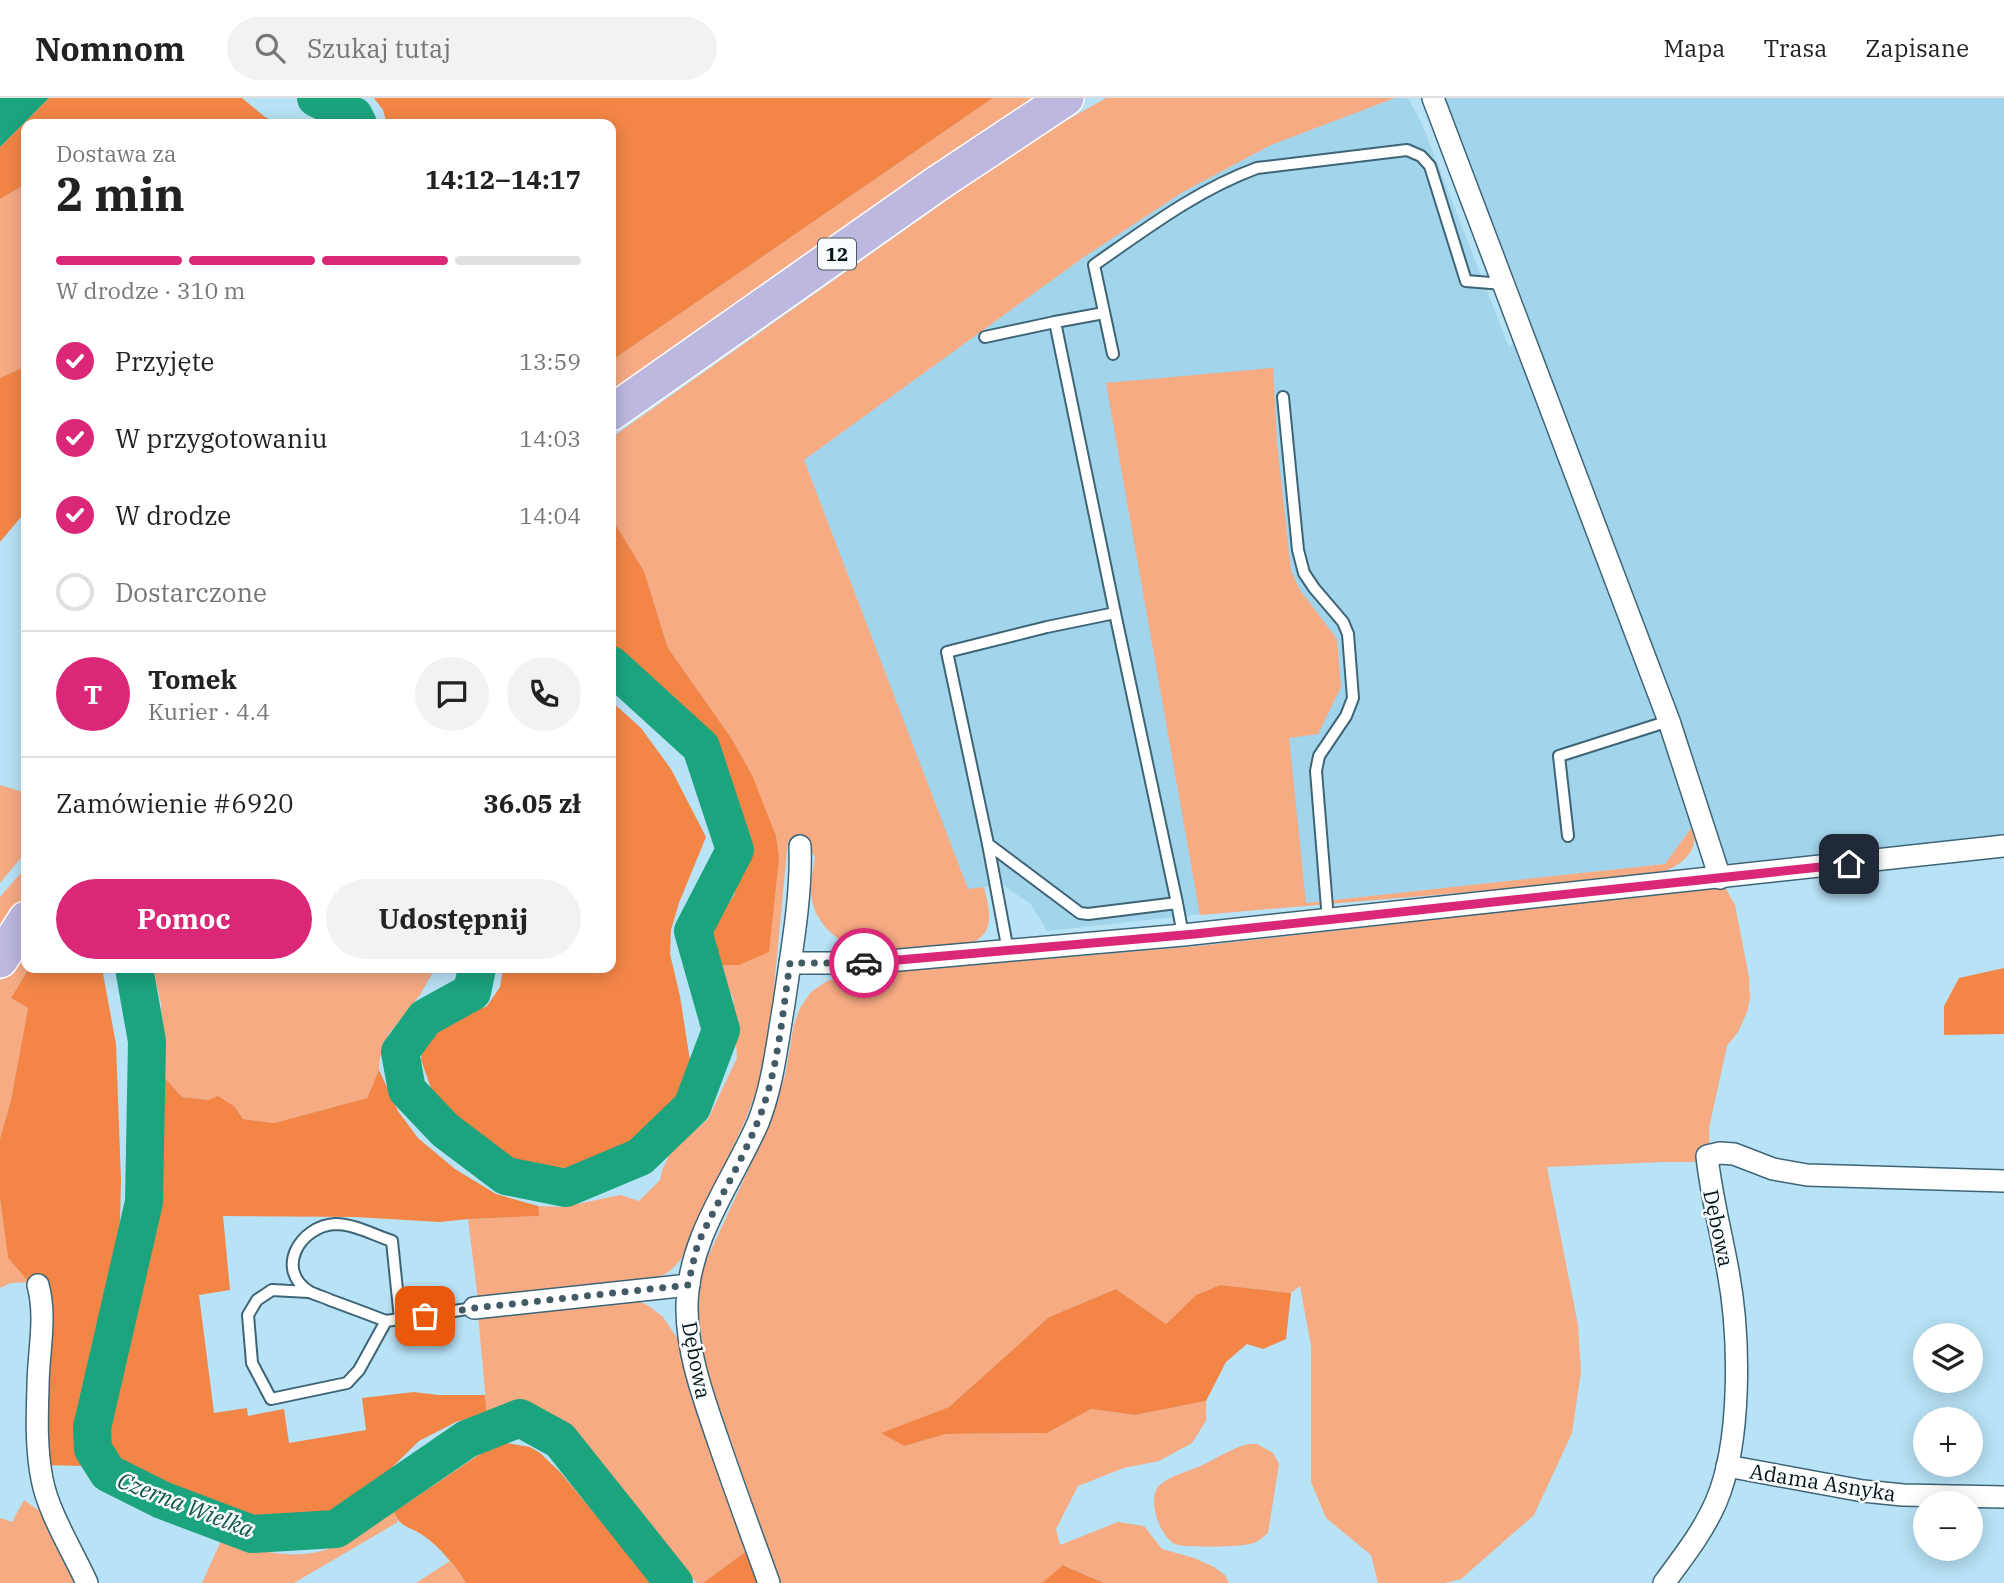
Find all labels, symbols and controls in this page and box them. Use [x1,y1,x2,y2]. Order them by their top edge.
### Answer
search box [227,17,717,80]
text: Nomnom [35,27,185,70]
icon: search [251,29,289,67]
text: Szukaj tutaj [307,31,451,65]
text: Mapa [1663,32,1725,64]
text: Trasa [1763,32,1827,64]
text: Zapisane [1865,32,1969,64]
text: Dostawa za [56,138,177,168]
text: 14:12–14:17 [425,162,581,196]
text: 2 min [56,164,185,224]
road number: 12 [818,238,856,270]
text: W drodze · 310 m [56,275,246,305]
icon: check [56,342,94,380]
text: Przyjęte [115,344,215,378]
text: 13:59 [519,346,581,376]
icon: check [56,419,94,457]
text: W przygotowaniu [115,421,328,455]
text: 14:03 [519,423,581,453]
icon: check [56,496,94,534]
text: W drodze [115,498,231,532]
text: 14:04 [519,500,581,530]
text: Dostarczone [115,575,267,609]
button: chat [415,657,489,731]
button: phone [507,657,581,731]
text: Tomek [148,662,237,696]
text: T [84,677,102,711]
text: Kurier · 4.4 [148,696,270,726]
text: Zamówienie #6920 [56,786,294,820]
text: 36.05 zł [483,786,581,820]
pin [1819,834,1879,894]
icon: home [1830,845,1868,883]
button: Pomoc [56,879,312,959]
button: Udostępnij [326,879,581,959]
courier [829,928,899,998]
icon: car [845,944,883,982]
street label: Dębowa [1697,1187,1741,1269]
pin [395,1286,455,1346]
icon: bag [406,1297,444,1335]
street label: Dębowa [676,1319,718,1401]
map controls [1913,1323,1983,1561]
button: layers [1913,1323,1983,1393]
button: + [1913,1407,1983,1477]
street label: Adama Asnyka [1748,1457,1898,1507]
water label: Czerna Wielka [114,1464,259,1544]
button: − [1913,1491,1983,1561]

